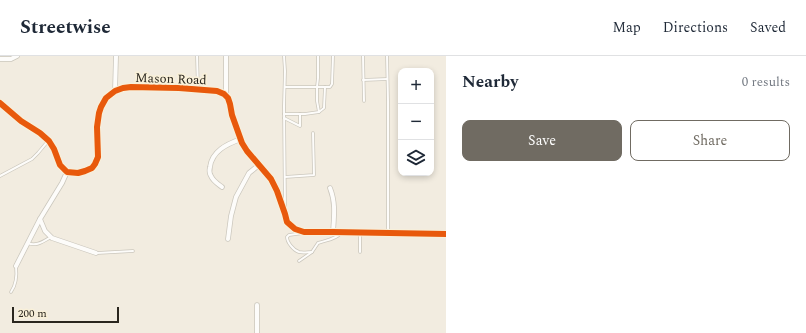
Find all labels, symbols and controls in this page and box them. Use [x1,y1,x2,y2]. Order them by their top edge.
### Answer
text: Streetwise [20,13,111,42]
text: Map [613,17,641,38]
text: Directions [663,17,728,38]
text: Saved [750,17,786,38]
street label: Mason Road [135,68,207,90]
map controls [398,68,434,176]
button: + [398,68,434,104]
text: Nearby [462,69,518,95]
text: 0 results [742,72,790,92]
button: − [398,104,434,140]
button: Save [462,120,622,161]
button: Share [630,120,790,161]
button: layers [398,140,434,176]
scale bar [12,305,119,324]
text: 200 m [18,305,47,322]

